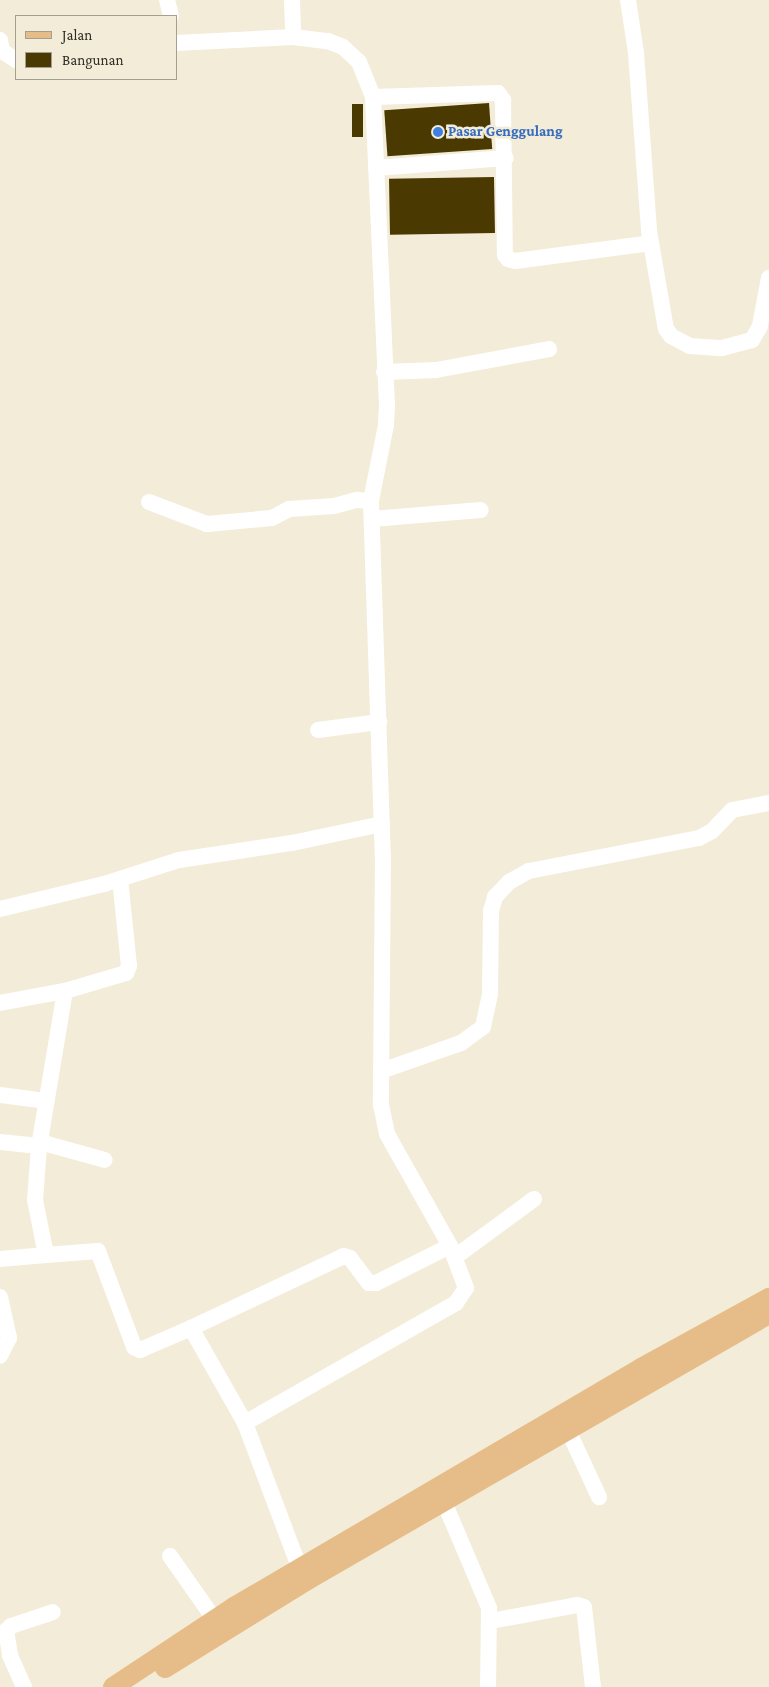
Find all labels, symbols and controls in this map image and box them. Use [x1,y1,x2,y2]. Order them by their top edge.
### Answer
legend [15,15,178,80]
text: Jalan [62,27,92,43]
text: Bangunan [62,52,123,68]
place label: Pasar Genggulang [448,123,563,141]
marker: Pasar Genggulang [432,126,444,138]

